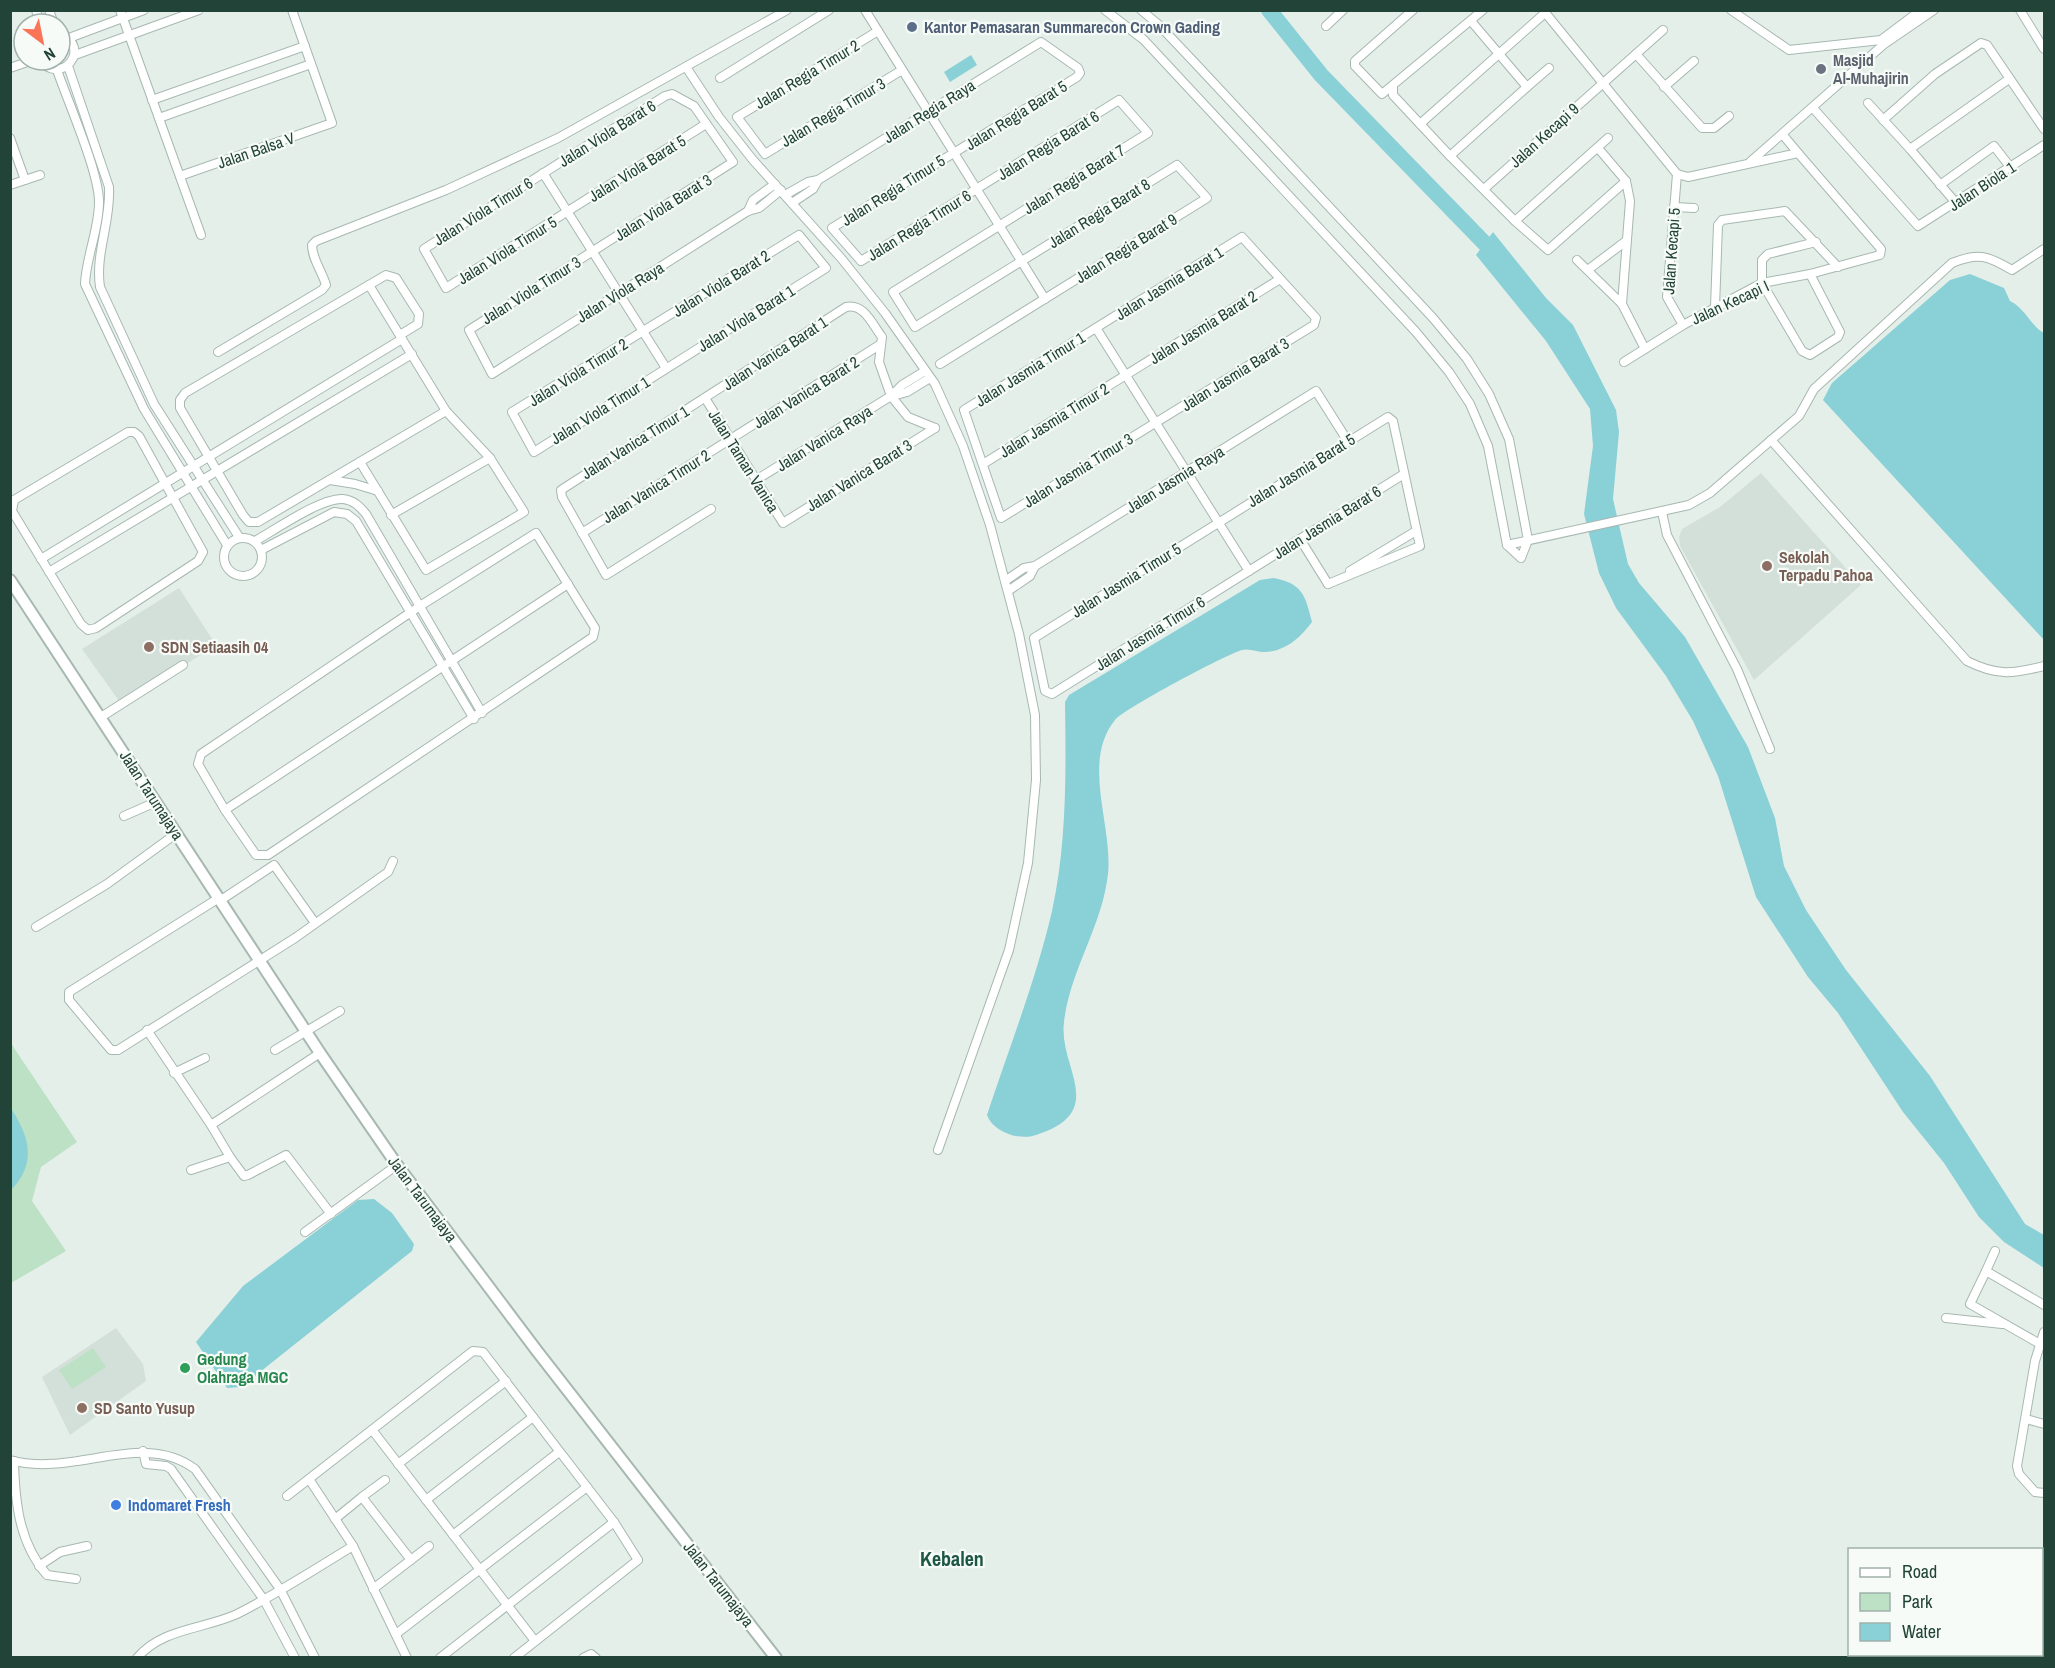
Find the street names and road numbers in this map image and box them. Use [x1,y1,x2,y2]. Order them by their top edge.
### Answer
street label: Jalan Regia Timur 2 [751,34,863,114]
street label: Jalan Regia Timur 3 [777,72,889,152]
street label: Jalan Regia Raya [879,74,980,148]
street label: Jalan Regia Barat 5 [961,75,1071,155]
street label: Jalan Viola Barat 6 [554,94,660,172]
street label: Jalan Kecapi 9 [1504,98,1584,172]
street label: Jalan Regia Barat 6 [993,105,1103,185]
street label: Jalan Balsa V [214,126,298,173]
street label: Jalan Viola Barat 5 [584,129,690,207]
street label: Jalan Regia Barat 7 [1019,139,1129,219]
street label: Jalan Regia Timur 5 [837,149,949,231]
street label: Jalan Biola 1 [1944,156,2020,216]
street label: Jalan Viola Barat 3 [610,168,716,246]
street label: Jalan Viola Timur 6 [429,172,537,250]
street label: Jalan Regia Barat 8 [1044,173,1154,253]
street label: Jalan Regia Timur 6 [863,184,975,266]
street label: Jalan Kecapi 5 [1657,207,1685,295]
street label: Jalan Regia Barat 9 [1071,208,1181,288]
street label: Jalan Viola Timur 5 [453,211,561,289]
street label: Jalan Jasmia Barat 1 [1111,241,1228,325]
street label: Jalan Viola Barat 2 [668,244,774,322]
street label: Jalan Viola Timur 3 [477,251,585,329]
street label: Jalan Viola Raya [572,256,668,328]
street label: Jalan Kecapi I [1688,274,1772,330]
street label: Jalan Viola Barat 1 [693,279,799,357]
street label: Jalan Jasmia Barat 2 [1145,285,1261,369]
street label: Jalan Vanica Barat 1 [718,310,832,395]
street label: Jalan Jasmia Timur 1 [971,326,1090,412]
street label: Jalan Jasmia Barat 3 [1177,332,1293,416]
street label: Jalan Viola Timur 2 [524,333,632,411]
street label: Jalan Vanica Barat 2 [749,351,863,433]
street label: Jalan Viola Timur 1 [546,370,654,449]
street label: Jalan Jasmia Timur 2 [995,377,1113,463]
street label: Jalan Vanica Raya [772,399,877,476]
street label: Jalan Vanica Timur 1 [577,400,694,484]
street label: Jalan Taman Vanica [703,405,785,517]
street label: Jalan Jasmia Timur 3 [1019,427,1137,513]
street label: Jalan Jasmia Barat 5 [1243,428,1359,512]
street label: Jalan Vanica Barat 3 [802,434,916,516]
street label: Jalan Jasmia Raya [1122,440,1229,518]
street label: Jalan Vanica Timur 2 [598,444,714,528]
street label: Jalan Jasmia Barat 6 [1269,480,1385,564]
street label: Jalan Jasmia Timur 5 [1067,537,1185,623]
street label: Jalan Jasmia Timur 6 [1091,590,1209,676]
street label: Jalan Tarumajaya [115,746,190,845]
street label: Jalan Tarumajaya [383,1151,463,1247]
street label: Jalan Tarumajaya [679,1537,760,1632]

